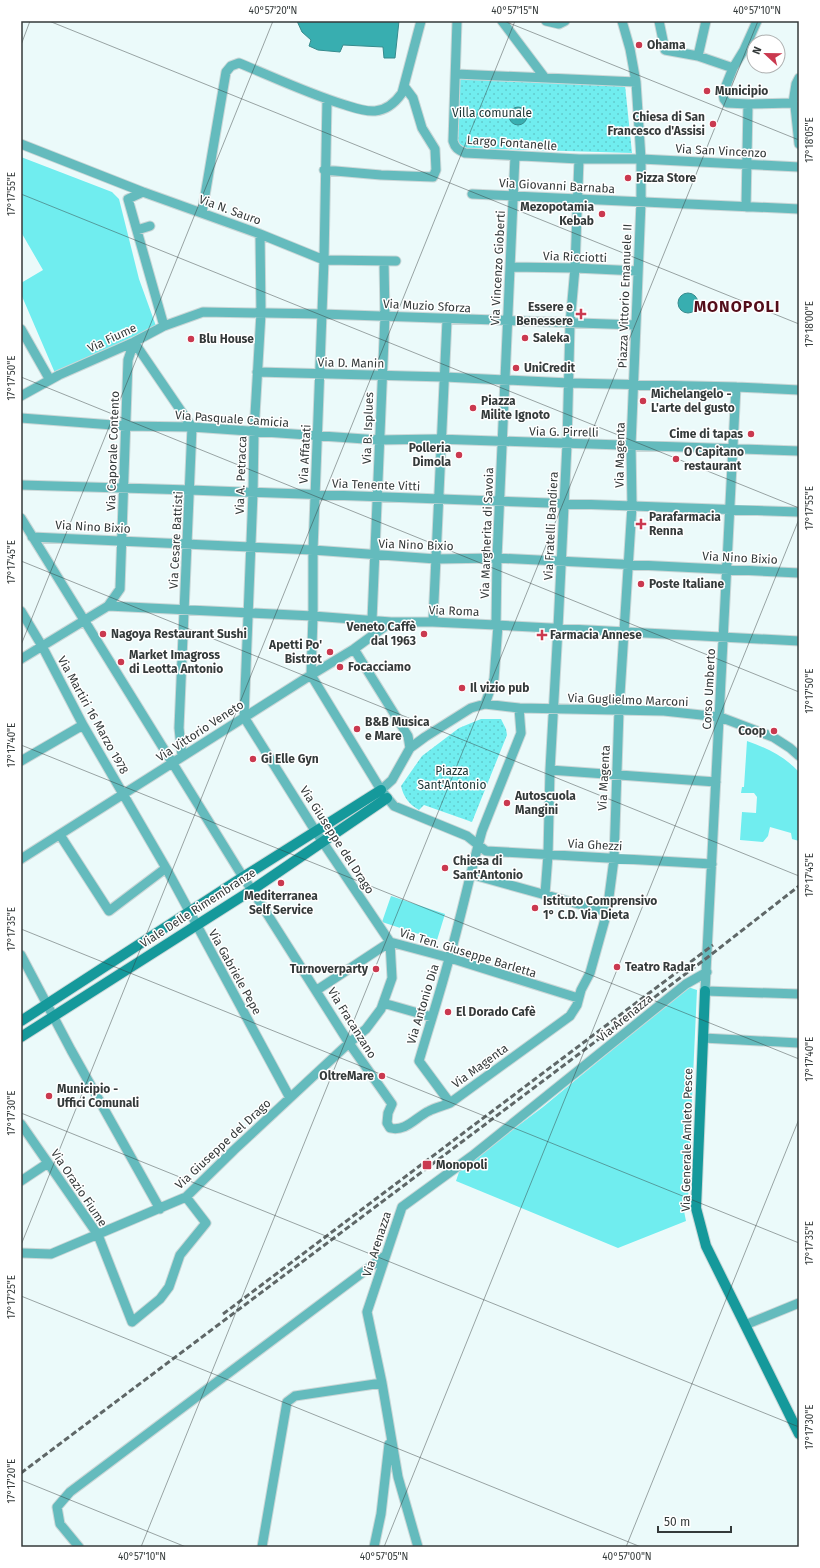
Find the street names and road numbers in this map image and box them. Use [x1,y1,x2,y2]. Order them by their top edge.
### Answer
street label: Largo Fontanelle [466,133,558,153]
street label: Via San Vincenzo [675,142,767,160]
street label: Via Giovanni Barnaba [499,176,615,196]
street label: Via N. Sauro [197,192,263,228]
street label: Via Vincenzo Gioberti [488,210,508,326]
street label: Piazza Vittorio Emanuele II [615,224,635,368]
street label: Via Ricciotti [543,249,607,265]
street label: Via Muzio Sforza [383,297,471,315]
street label: Via Fiume [85,321,139,355]
street label: Via D. Manin [318,355,384,371]
street label: Via Caporale Contento [104,391,122,511]
street label: Via B. Isplues [360,391,376,464]
street label: Via Pasquale Camicia [175,408,289,430]
street label: Via Magenta [612,422,628,488]
street label: Via Affatati [296,424,314,484]
street label: Via G. Pirrelli [529,424,599,440]
street label: Via A. Petracca [233,435,249,515]
street label: Via Margherita di Savoia [478,467,496,599]
street label: Via Fratelli Bandiera [541,471,561,581]
street label: Via Tenente Vitti [332,476,420,494]
street label: Via Cesare Battisti [166,491,186,589]
street label: Via Nino Bixio [55,518,131,536]
street label: Via Nino Bixio [378,537,454,553]
street label: Via Nino Bixio [702,549,778,567]
street label: Via Roma [428,603,480,619]
street label: Corso Umberto [700,648,718,730]
street label: Via Martiri 16 Marzo 1978 [55,654,131,777]
street label: Via Guglielmo Marconi [567,691,689,709]
street label: Via Vittorio Veneto [154,698,246,764]
street label: Via Magenta [595,745,613,811]
street label: Via Giuseppe del Drago [297,783,377,897]
street label: Via Ghezzi [567,837,623,853]
street label: Viale Delle Rimembranze [138,865,258,951]
street label: Via Ten. Giuseppe Barletta [398,925,538,981]
street label: Via Gabriele Pepe [206,927,264,1017]
street label: Via Antonio Dia [404,962,442,1046]
street label: Via Fracanzano [325,985,379,1061]
street label: Via Arenazza [594,991,656,1045]
street label: Via Magenta [449,1041,511,1091]
street label: Via Generale Amleto Pesce [679,1068,695,1212]
street label: Via Giuseppe del Drago [172,1096,274,1192]
street label: Via Orazio Fiume [48,1147,110,1229]
street label: Via Arenazza [360,1210,394,1278]

